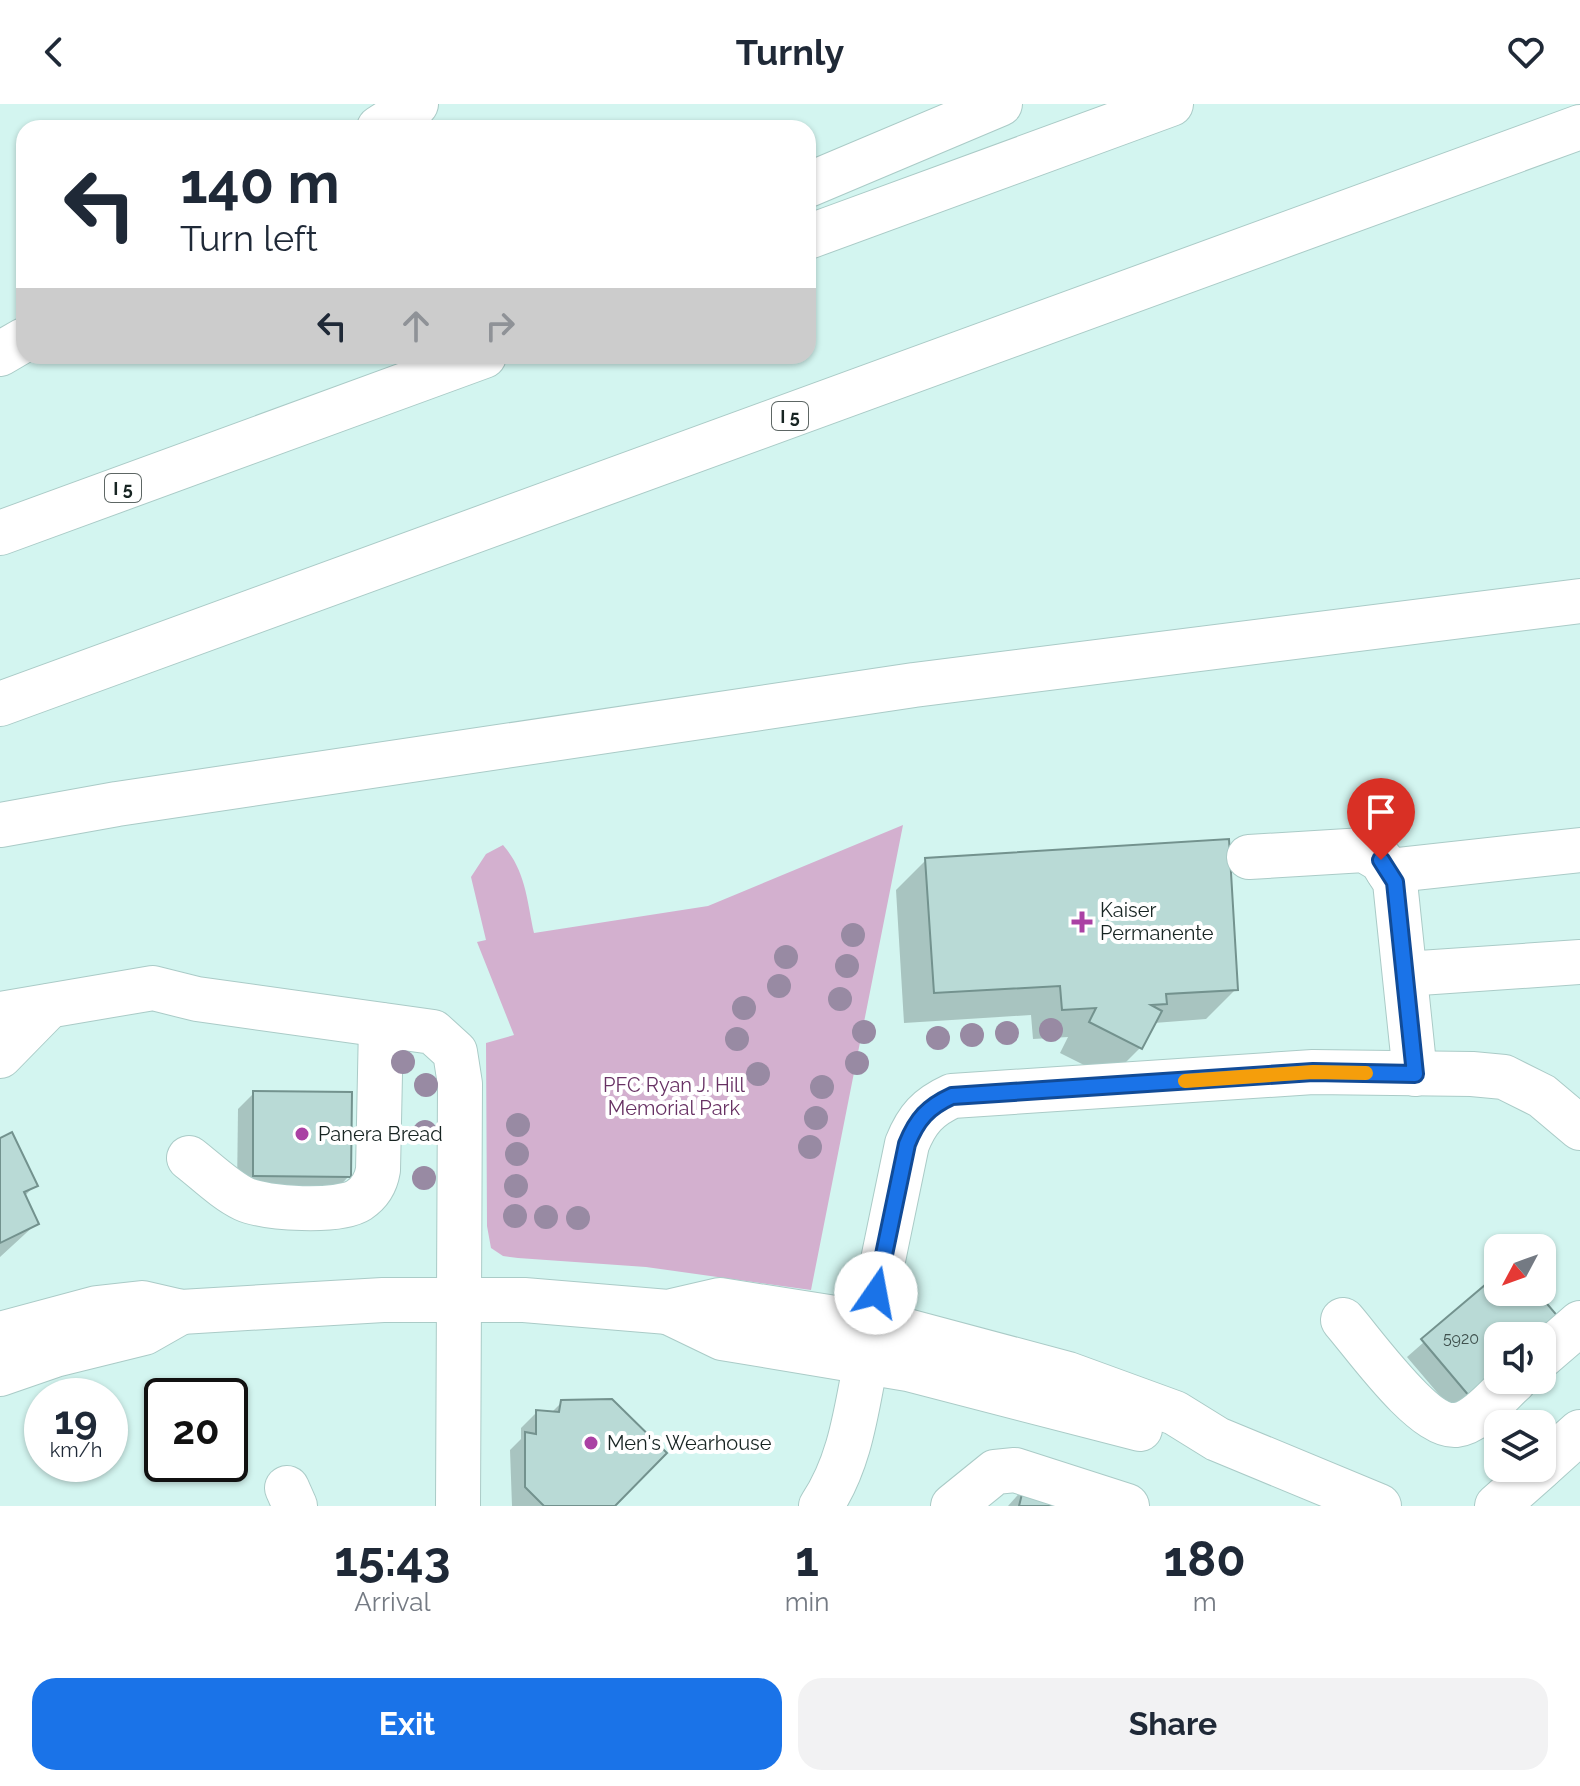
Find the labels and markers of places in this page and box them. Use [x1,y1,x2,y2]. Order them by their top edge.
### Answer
pin [1347,778,1415,860]
place label: Kaiser Permanente [1100,898,1214,945]
marker: Kaiser Permanente [1071,911,1093,933]
place label: Panera Bread [318,1122,443,1146]
marker: Panera Bread [293,1125,311,1143]
place label: Men's Wearhouse [607,1431,772,1455]
marker: Men's Wearhouse [582,1434,600,1452]

